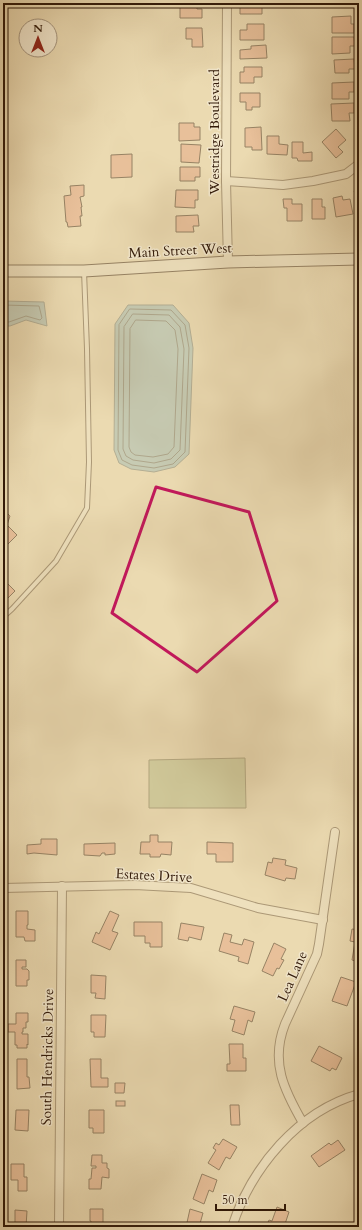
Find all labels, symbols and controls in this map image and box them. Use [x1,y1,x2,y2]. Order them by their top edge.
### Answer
north arrow [18,18,58,58]
text: N [33,21,43,36]
street label: Westridge Boulevard [205,69,224,196]
street label: Main Street West [128,238,233,263]
street label: Estates Drive [115,864,193,887]
street label: Lea Lane [273,948,312,1004]
street label: South Hendricks Drive [37,988,58,1126]
scale bar [216,1186,285,1212]
text: 50 m [222,1192,249,1208]

